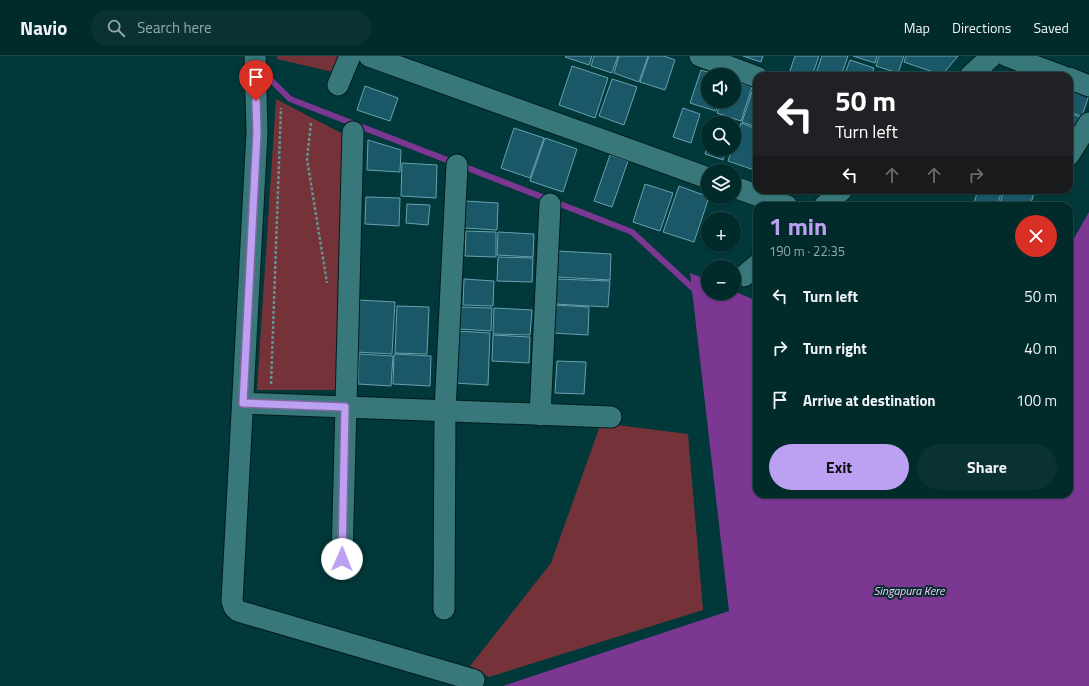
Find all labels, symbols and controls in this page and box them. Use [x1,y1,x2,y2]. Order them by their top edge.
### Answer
search box [91,10,371,46]
text: Navio [20,13,67,42]
text: Search here [137,16,212,39]
icon: search [105,17,127,39]
text: Map [904,17,930,38]
text: Directions [952,17,1011,38]
text: Saved [1033,17,1069,38]
pin [239,60,273,101]
icon: arrive [245,66,267,88]
map controls [701,68,741,300]
button: sound [701,68,741,108]
text: 50 m [835,79,896,122]
icon: left [769,88,821,140]
button: search [701,116,741,156]
text: Turn left [835,118,898,145]
button: layers [701,164,741,204]
icon: left [839,164,861,186]
icon: ahead [881,164,903,186]
icon: ahead [923,164,945,186]
icon: right [965,164,987,186]
text: 1 min [769,208,827,244]
button: + [701,212,741,252]
button: close [1015,215,1057,257]
text: 190 m · 22:35 [769,241,845,261]
button: − [701,260,741,300]
icon: left [769,285,791,307]
text: Turn left [803,285,858,308]
text: 50 m [1024,285,1057,308]
icon: right [769,337,791,359]
text: Turn right [803,337,867,360]
text: 40 m [1024,337,1057,360]
icon: arrive [769,389,791,411]
text: Arrive at destination [803,389,936,412]
text: 100 m [1016,389,1057,412]
button: Exit [769,444,909,490]
button: Share [917,444,1057,490]
position arrow [321,538,363,580]
water label: Singapura Kere [873,581,946,600]

